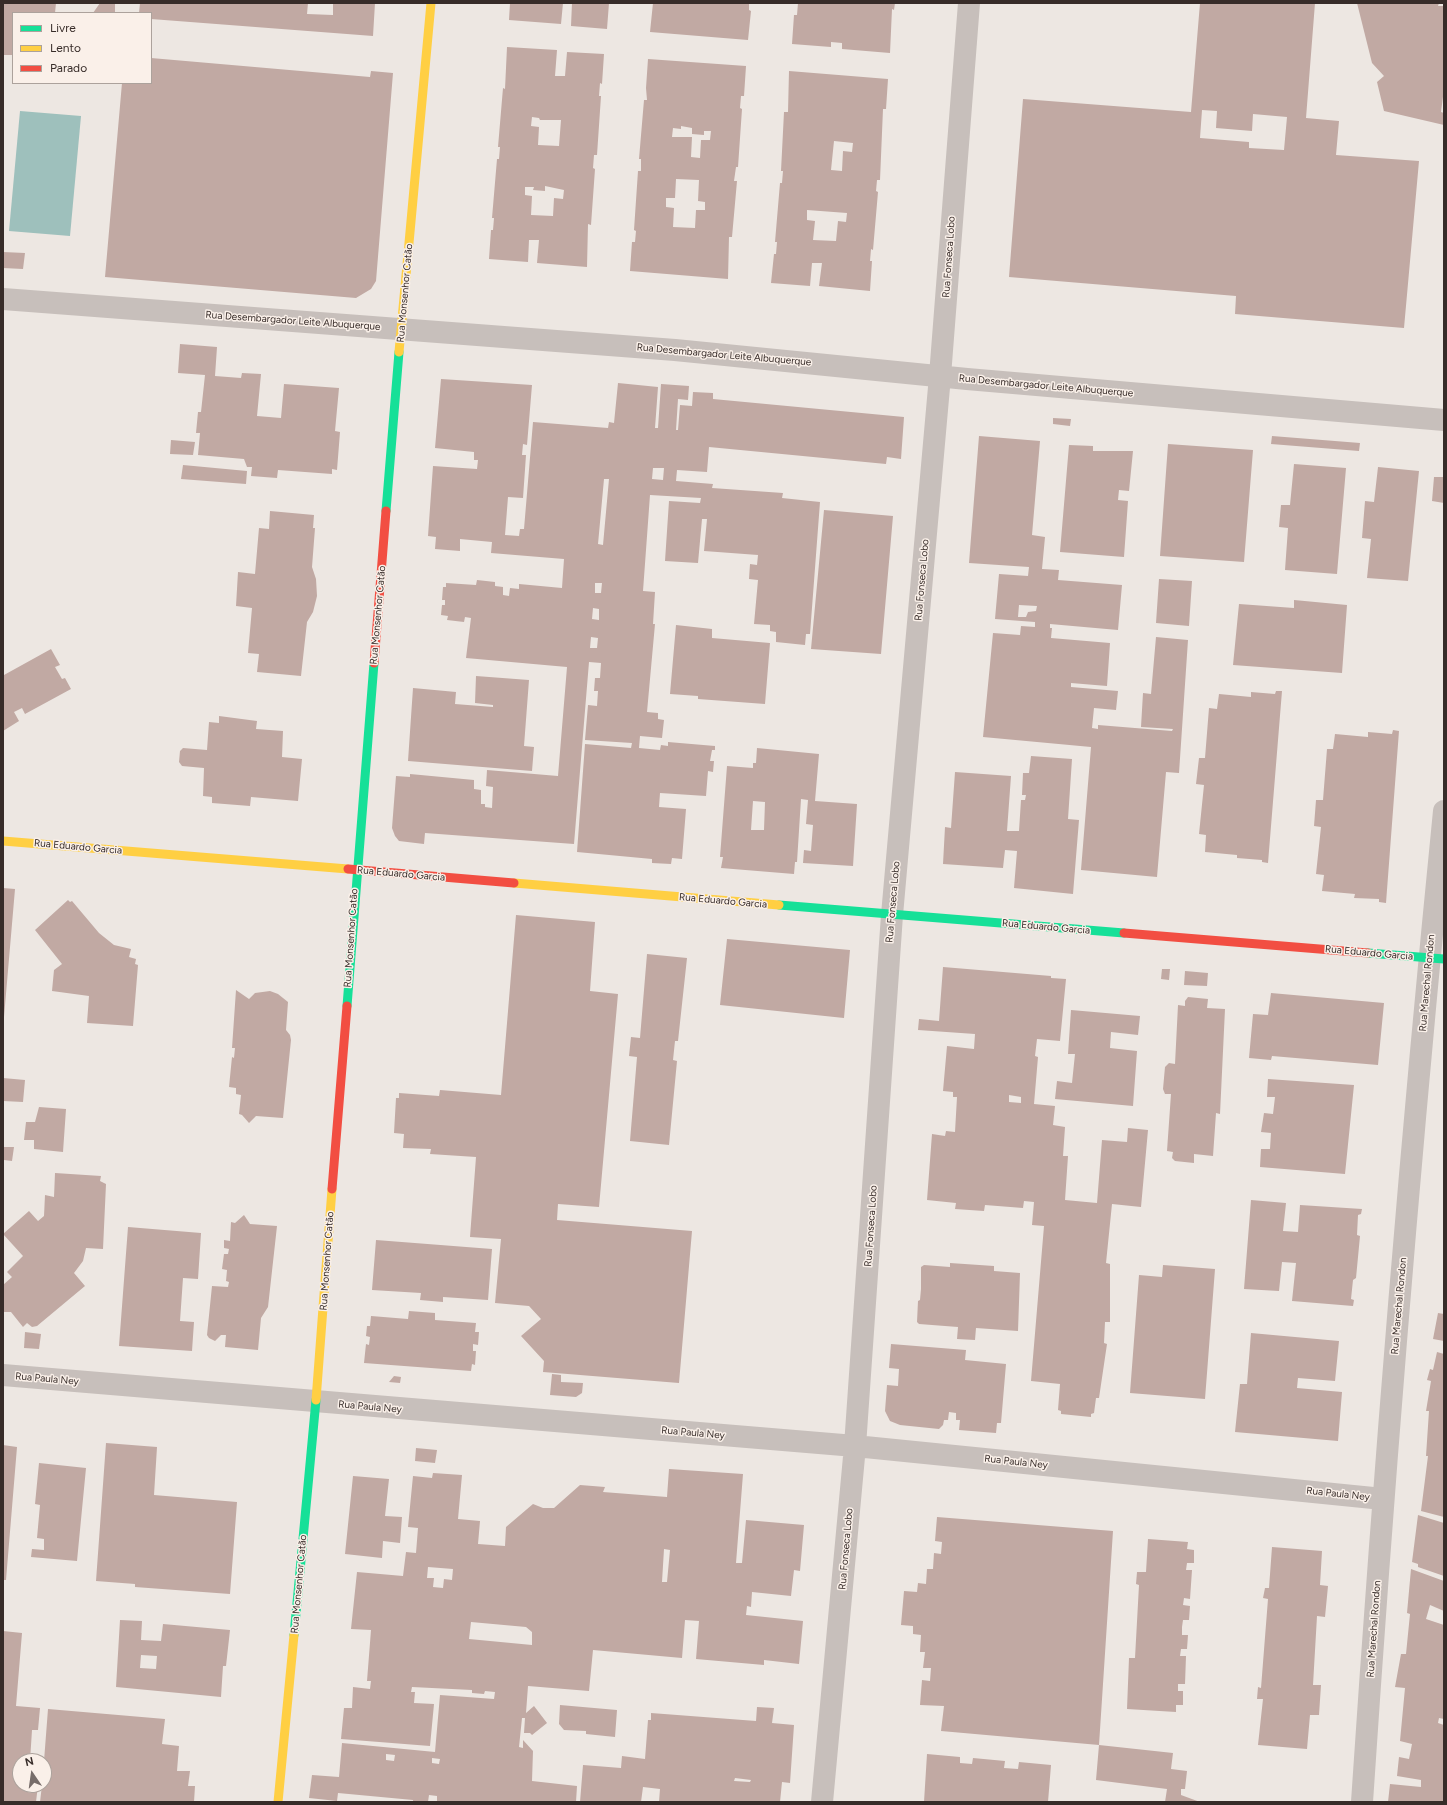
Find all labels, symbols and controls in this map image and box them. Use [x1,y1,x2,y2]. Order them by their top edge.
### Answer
legend [12,12,152,84]
text: Livre [50,21,76,35]
text: Lento [50,41,81,55]
text: Parado [50,61,87,75]
street label: Rua Fonseca Lobo [940,216,958,298]
street label: Rua Monsenhor Catão [395,243,415,343]
street label: Rua Desembargador Leite Albuquerque [205,309,381,333]
street label: Rua Desembargador Leite Albuquerque [636,341,812,369]
street label: Rua Desembargador Leite Albuquerque [958,372,1134,400]
street label: Rua Fonseca Lobo [912,539,932,621]
street label: Rua Monsenhor Catão [368,565,388,665]
street label: Rua Eduardo Garcia [34,837,122,857]
street label: Rua Fonseca Lobo [883,861,903,943]
street label: Rua Eduardo Garcia [357,864,445,884]
street label: Rua Monsenhor Catão [342,888,360,988]
street label: Rua Eduardo Garcia [679,891,767,911]
street label: Rua Eduardo Garcia [1002,917,1090,937]
street label: Rua Marechal Rondon [1417,934,1437,1032]
street label: Rua Eduardo Garcia [1325,943,1413,963]
street label: Rua Fonseca Lobo [862,1185,880,1267]
street label: Rua Monsenhor Catão [318,1211,336,1311]
street label: Rua Marechal Rondon [1389,1257,1409,1355]
street label: Rua Paula Ney [15,1370,79,1388]
street label: Rua Paula Ney [338,1398,402,1416]
street label: Rua Paula Ney [661,1424,725,1442]
street label: Rua Paula Ney [984,1453,1048,1471]
street label: Rua Paula Ney [1306,1485,1370,1503]
street label: Rua Fonseca Lobo [836,1508,856,1590]
street label: Rua Monsenhor Catão [289,1534,309,1634]
street label: Rua Marechal Rondon [1365,1580,1383,1678]
north arrow [12,1753,52,1793]
text: N [24,1755,35,1769]

